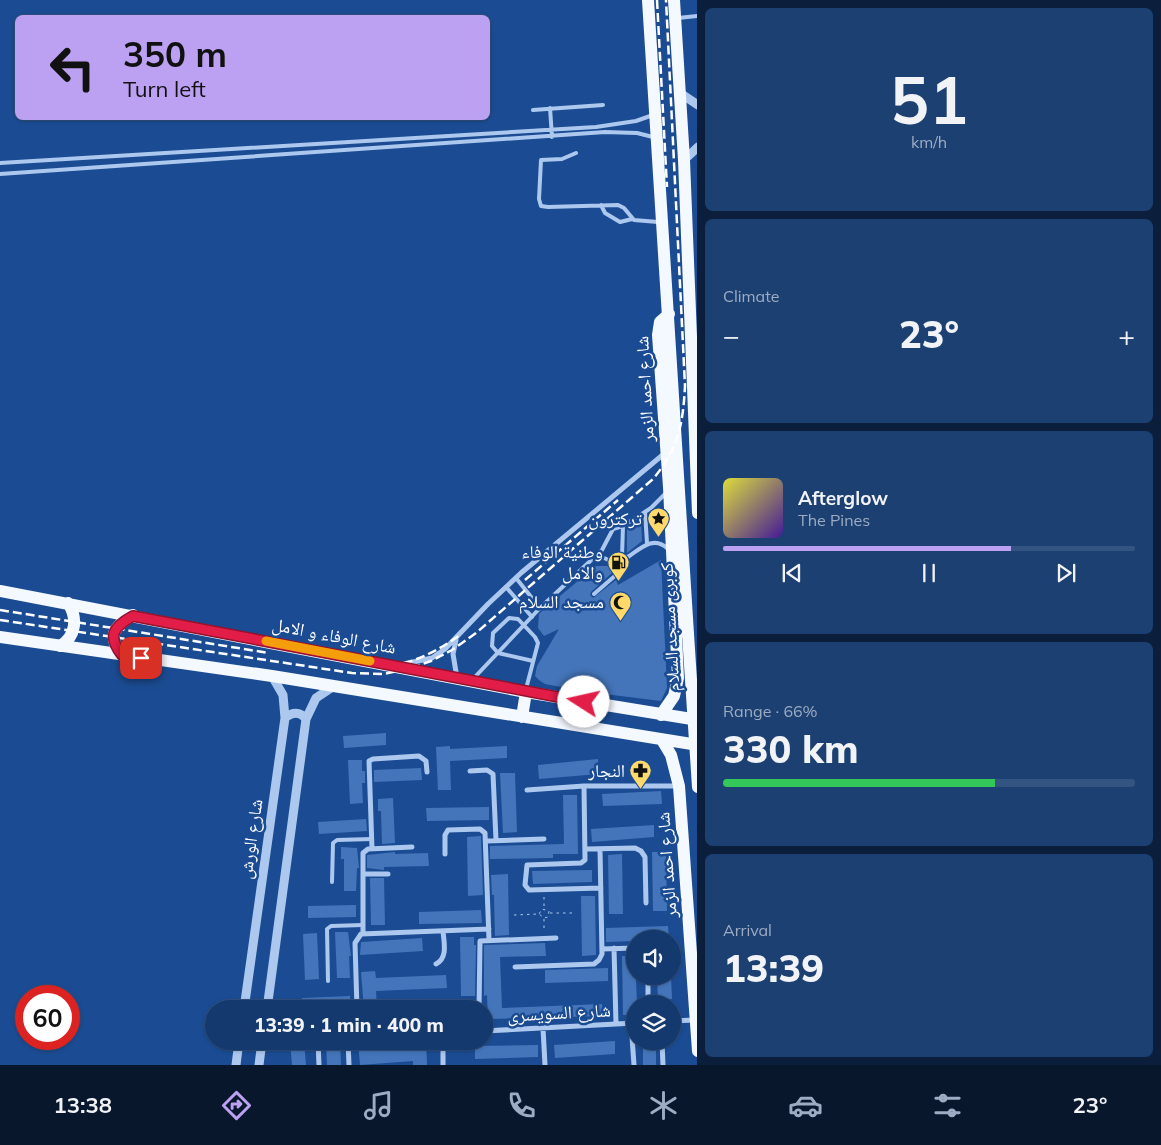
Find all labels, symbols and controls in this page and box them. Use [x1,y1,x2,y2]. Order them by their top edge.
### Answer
text: 350 m [123,32,227,76]
icon: left [40,35,105,100]
text: 51 [890,59,968,140]
text: Turn left [123,75,206,103]
text: km/h [911,132,947,152]
text: Climate [723,286,779,306]
text: 23° [899,310,959,358]
text: − [723,318,740,353]
text: + [1118,318,1135,353]
street label: شارع احمد الزمر [630,335,659,444]
text: Afterglow [798,486,888,510]
place label: تركترون [588,507,642,530]
place icon: تركترون [646,507,670,538]
text: The Pines [798,510,870,530]
place label: وطنية الوفاء والامل [522,540,603,584]
fuel station icon: وطنية الوفاء والامل [607,550,631,581]
icon: previous [778,559,806,587]
icon: pause [915,559,943,587]
icon: next [1052,559,1080,587]
street label: كوبرى مسجد السلام [655,561,685,692]
place label: مسجد السلام [519,590,604,614]
mosque icon: مسجد السلام [608,590,632,621]
street label: شارع الوفاء و الامل [270,612,398,659]
pin [120,637,162,679]
icon: arrive [127,644,155,672]
position arrow [557,675,609,727]
text: Range · 66% [723,701,818,721]
text: 330 km [723,725,859,773]
place label: النجار [587,759,625,782]
pharmacy icon: النجار [629,759,653,790]
street label: شارع الورش [234,797,268,880]
street label: شارع احمد الزمر [651,811,682,920]
text: Arrival [723,920,772,940]
map controls [626,930,681,1050]
button: sound [626,930,681,985]
text: 13:39 [723,944,824,992]
speed limit sign: 60 [15,985,80,1050]
button: layers [626,995,681,1050]
street label: شارع السويسرى [506,998,611,1027]
text: 13:39 · 1 min · 400 m [254,1013,444,1037]
icon: directions [219,1088,254,1123]
icon: music [361,1088,396,1123]
icon: phone [504,1088,539,1123]
icon: climate [646,1088,681,1123]
icon: car [788,1088,823,1123]
icon: filters [930,1088,965,1123]
text: 13:38 [54,1091,112,1119]
text: 23° [1073,1091,1107,1119]

